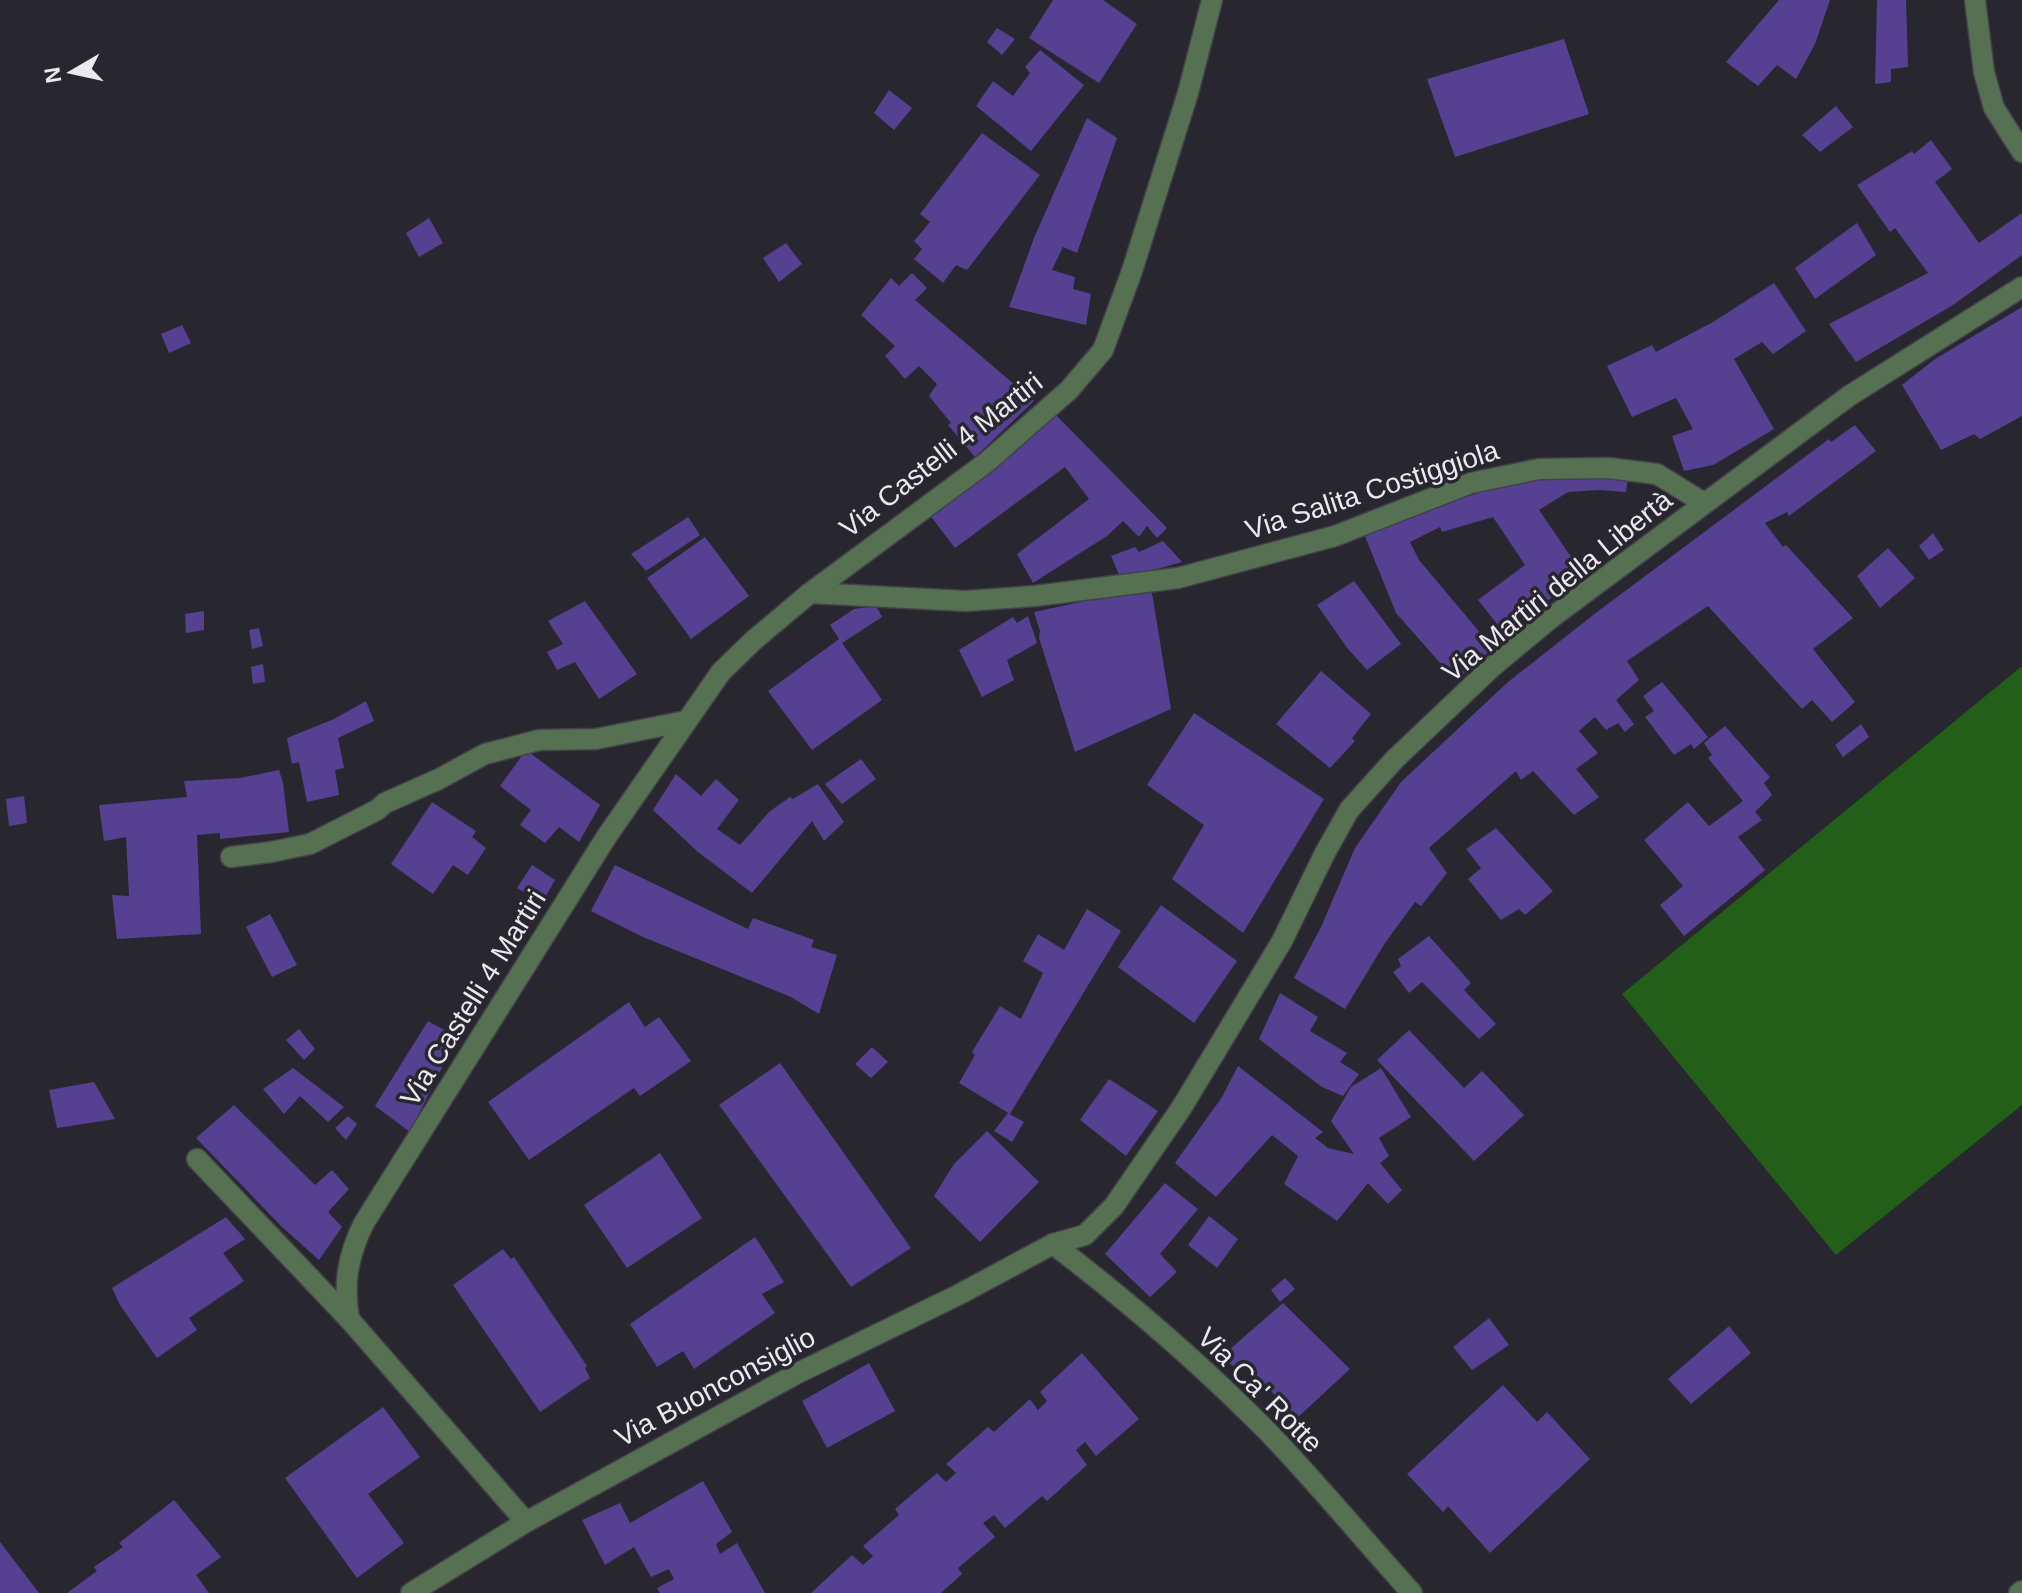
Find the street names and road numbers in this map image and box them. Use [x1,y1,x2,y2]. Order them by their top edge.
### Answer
street label: Via Castelli 4 Martiri [834,366,1048,544]
street label: Via Salita Costiggiola [1242,434,1503,546]
street label: Via Martiri della Libertà [1436,484,1678,688]
street label: Via Castelli 4 Martiri [394,884,552,1112]
street label: Via Buonconsiglio [610,1321,820,1453]
street label: Via Ca' Rotte [1191,1321,1329,1459]

